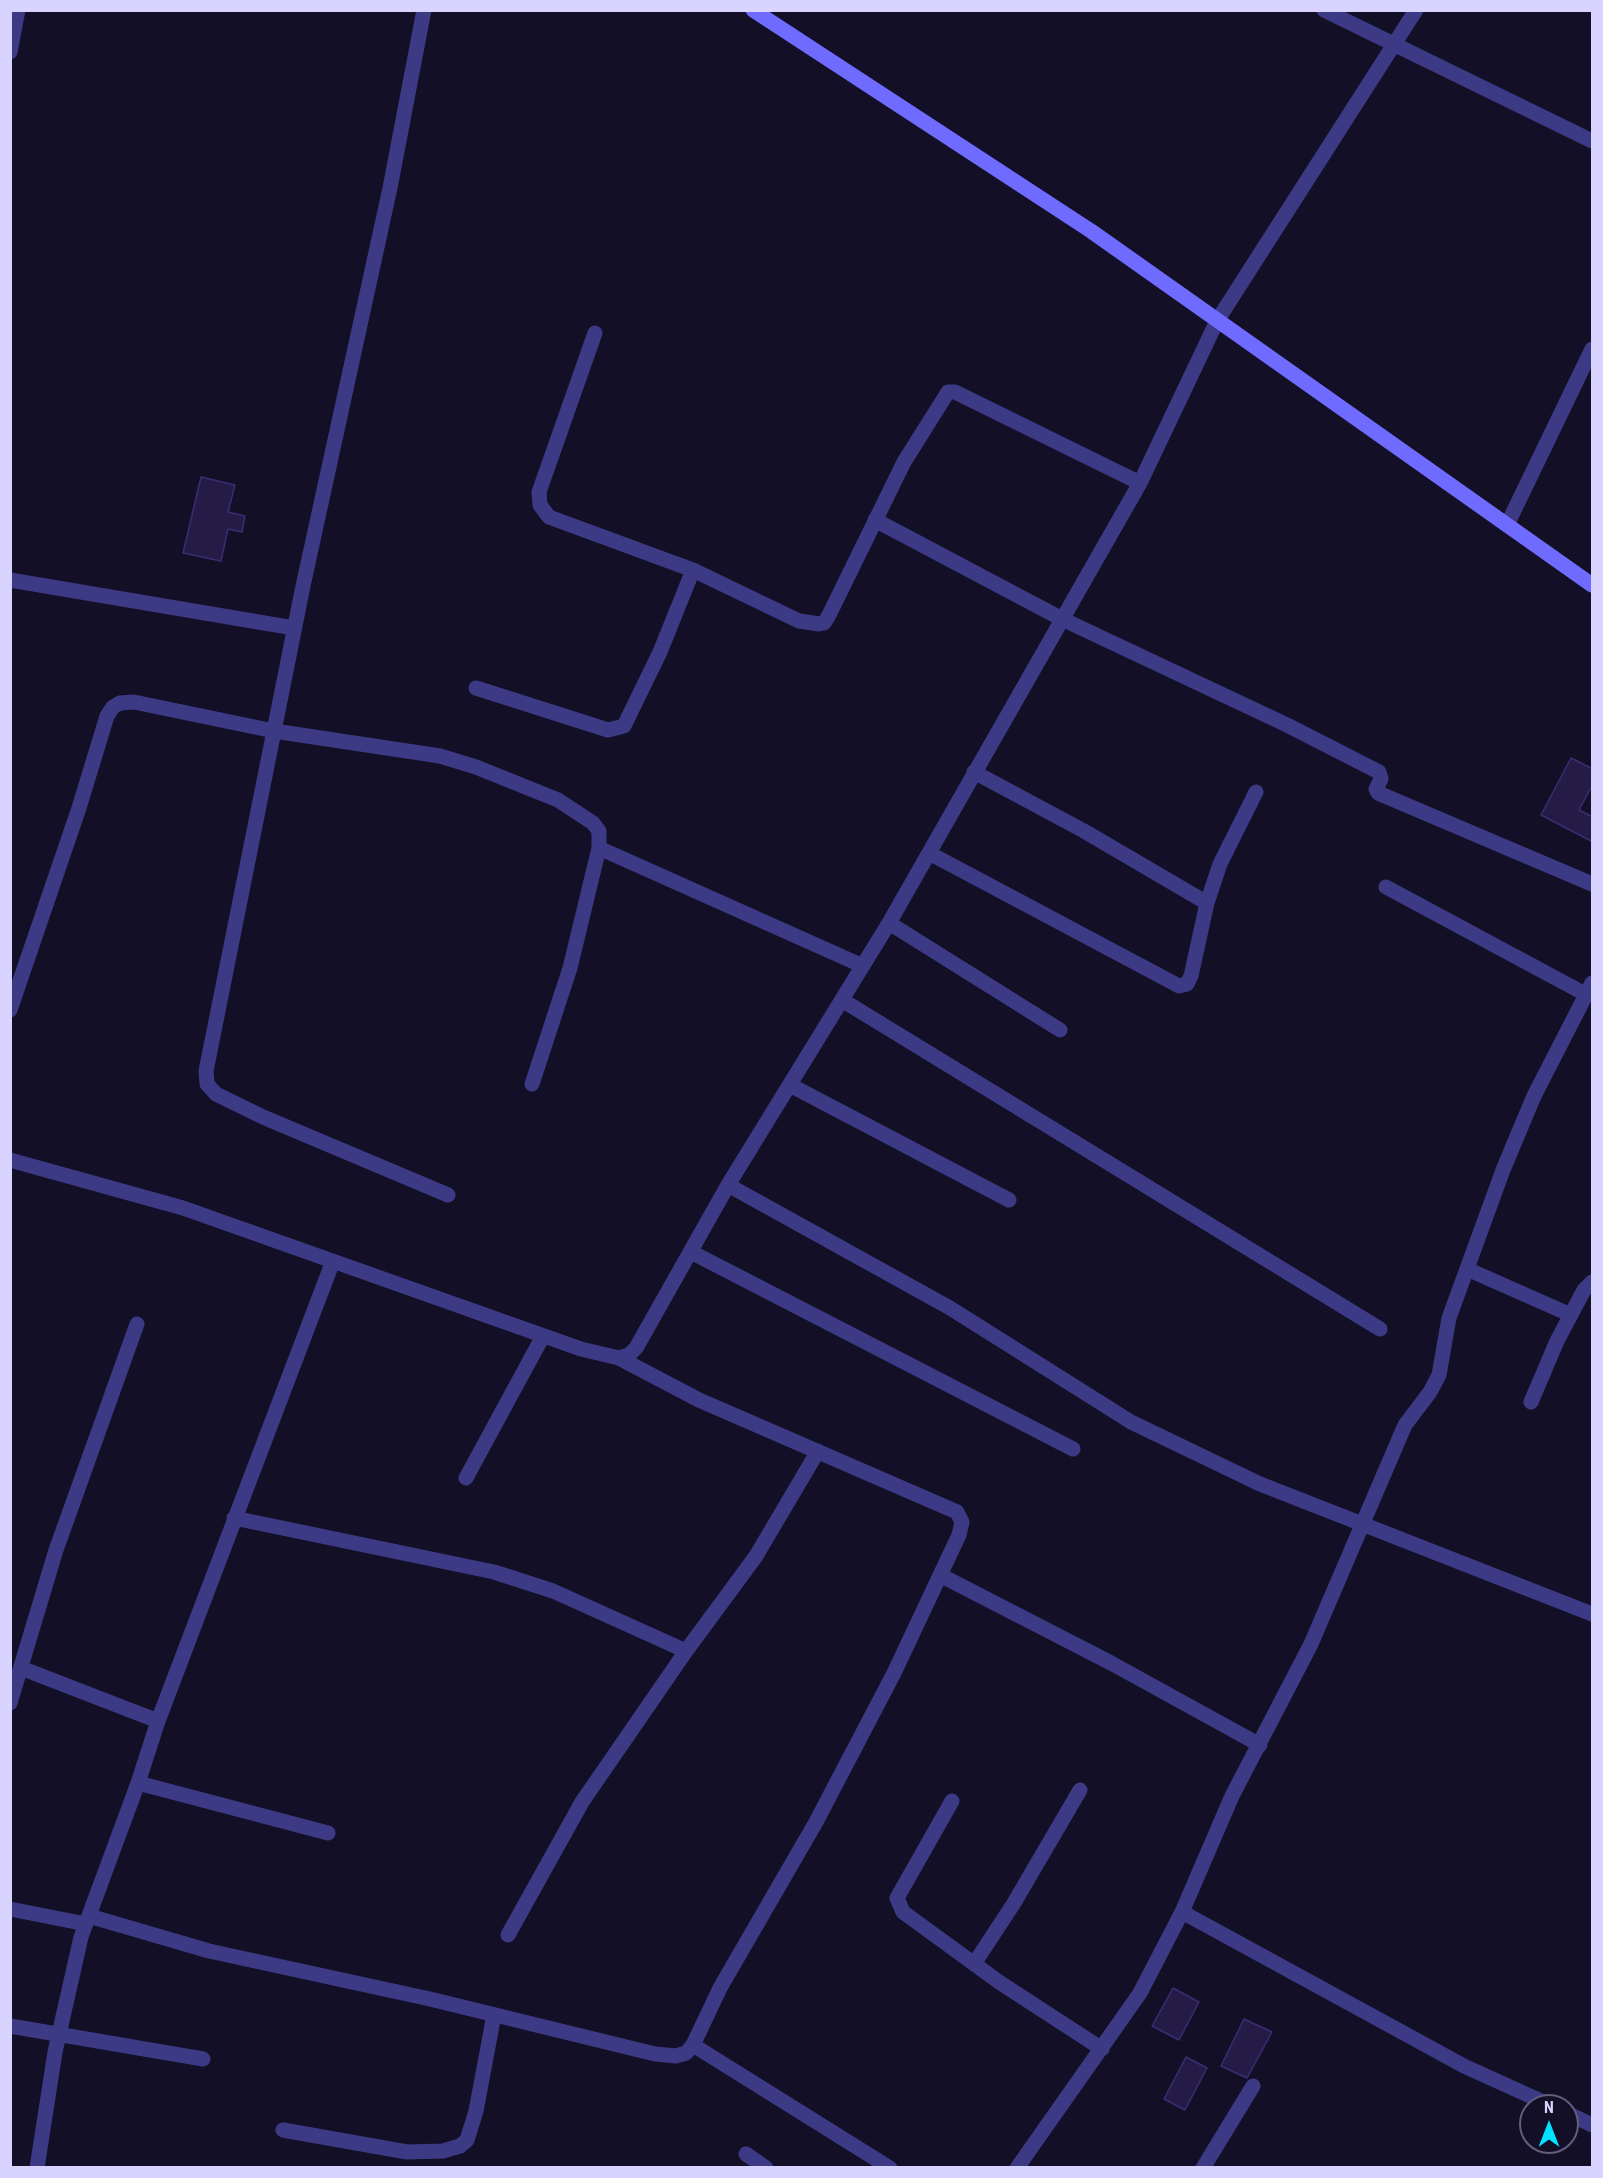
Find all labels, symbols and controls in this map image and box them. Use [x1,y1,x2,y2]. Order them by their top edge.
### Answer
north arrow [1519,2094,1579,2154]
text: N [1544,2098,1554,2117]

